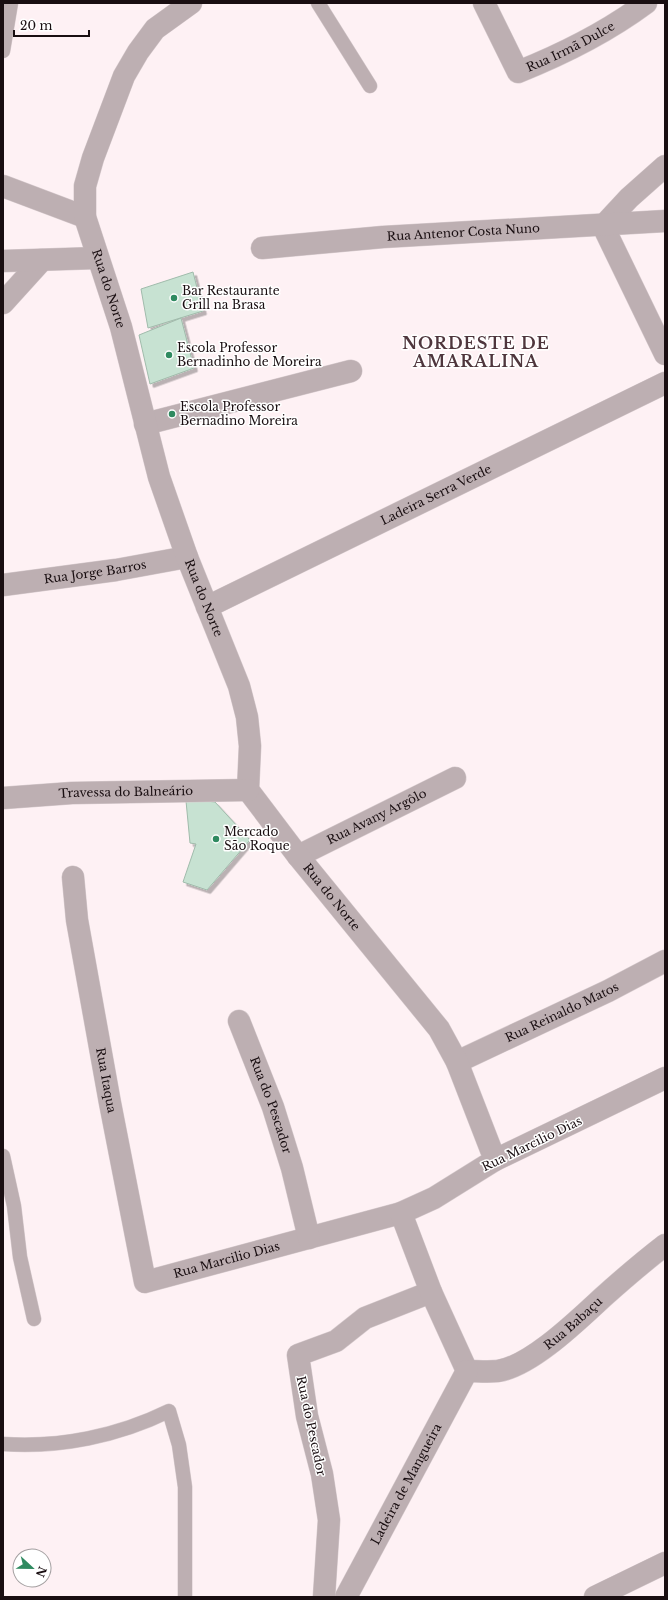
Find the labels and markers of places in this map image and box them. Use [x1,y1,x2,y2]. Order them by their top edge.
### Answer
place label: Bar Restaurante Grill na Brasa [182,283,280,312]
marker: Bar Restaurante Grill na Brasa [169,293,179,303]
place label: Escola Professor Bernadinho de Moreira [177,340,322,369]
marker: Escola Professor Bernadinho de Moreira [164,350,174,360]
place label: Escola Professor Bernadino Moreira [180,399,298,428]
marker: Escola Professor Bernadino Moreira [167,409,177,419]
place label: Mercado São Roque [224,824,290,853]
marker: Mercado São Roque [211,834,221,844]

